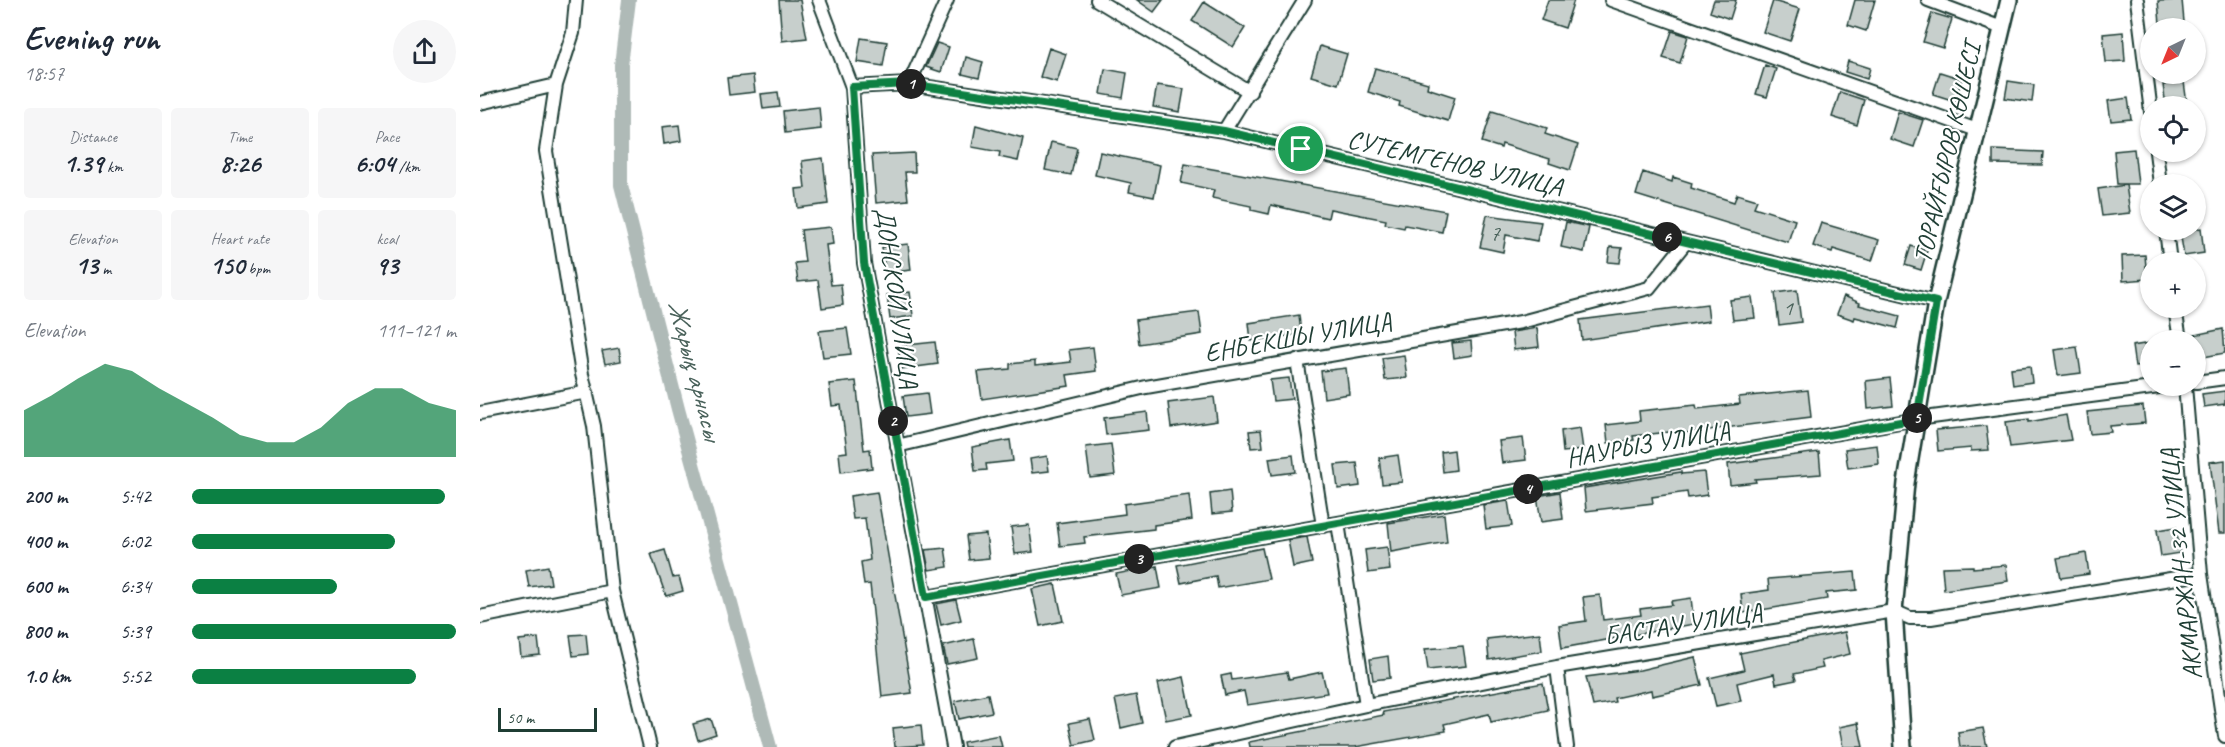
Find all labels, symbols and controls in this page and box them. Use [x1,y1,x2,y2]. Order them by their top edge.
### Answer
text: Evening run [24,17,159,59]
north arrow [2140,18,2206,84]
map controls [2140,18,2206,396]
button: share [393,20,456,83]
street label: ТОРАЙҒЫРОВ КӨШЕСІ [1906,35,1990,266]
text: 18:57 [24,61,64,86]
pin: 1 [896,69,926,99]
text: 1 [907,74,915,94]
button: locate [2140,96,2206,162]
street label: СУТЕМГЕНОВ УЛИЦА [1345,122,1567,204]
pin [1275,123,1326,174]
text: Distance [69,127,117,147]
text: Time [228,127,252,147]
text: Pace [375,127,399,147]
icon: arrive [1284,132,1317,165]
text: 1.39 [63,147,103,180]
text: 8:26 [220,147,260,180]
text: 6:04 [354,147,395,180]
text: km [103,157,123,177]
text: /km [395,157,420,177]
button: layers [2140,174,2206,240]
street label: ДОНСКОЙ УЛИЦА [868,205,926,392]
house number: 7 [1490,219,1501,247]
pin: 6 [1652,222,1682,252]
text: 6 [1663,227,1671,247]
text: Elevation [68,229,118,249]
text: Heart rate [211,229,269,249]
text: kcal [376,229,398,249]
text: 13 [75,249,98,282]
text: 150 [210,249,244,282]
text: 93 [375,249,399,282]
button: + [2140,252,2206,318]
text: m [98,259,111,279]
text: bpm [244,259,270,279]
house number: 1 [1783,294,1794,322]
water label: Жарық арнасы [660,297,731,448]
street label: ЕНБЕКШЫ УЛИЦА [1202,304,1395,370]
text: Elevation [24,318,86,343]
text: 111–121 m [377,318,456,343]
button: − [2140,330,2206,396]
pin: 5 [1902,403,1932,433]
pin: 2 [878,406,908,436]
text: 5 [1914,408,1920,428]
text: 2 [889,411,897,431]
street label: НАУРЫЗ УЛИЦА [1563,413,1734,475]
street label: АКМАРЖАН-32 УЛИЦА [2152,446,2210,681]
pin: 4 [1513,474,1543,504]
text: 4 [1524,479,1532,499]
text: 200 m [24,484,67,509]
text: 5:42 [120,484,151,509]
text: 400 m [24,529,67,554]
text: 6:02 [120,529,151,554]
pin: 3 [1124,544,1154,574]
text: 3 [1135,549,1143,569]
text: 600 m [24,574,68,599]
text: 6:34 [120,574,151,599]
street label: БАСТАУ УЛИЦА [1602,595,1765,653]
text: 800 m [24,619,67,644]
text: 5:39 [120,619,151,644]
text: 1.0 km [24,664,71,689]
text: 5:52 [120,664,151,689]
scale bar [498,705,597,732]
text: 50 m [507,708,534,728]

